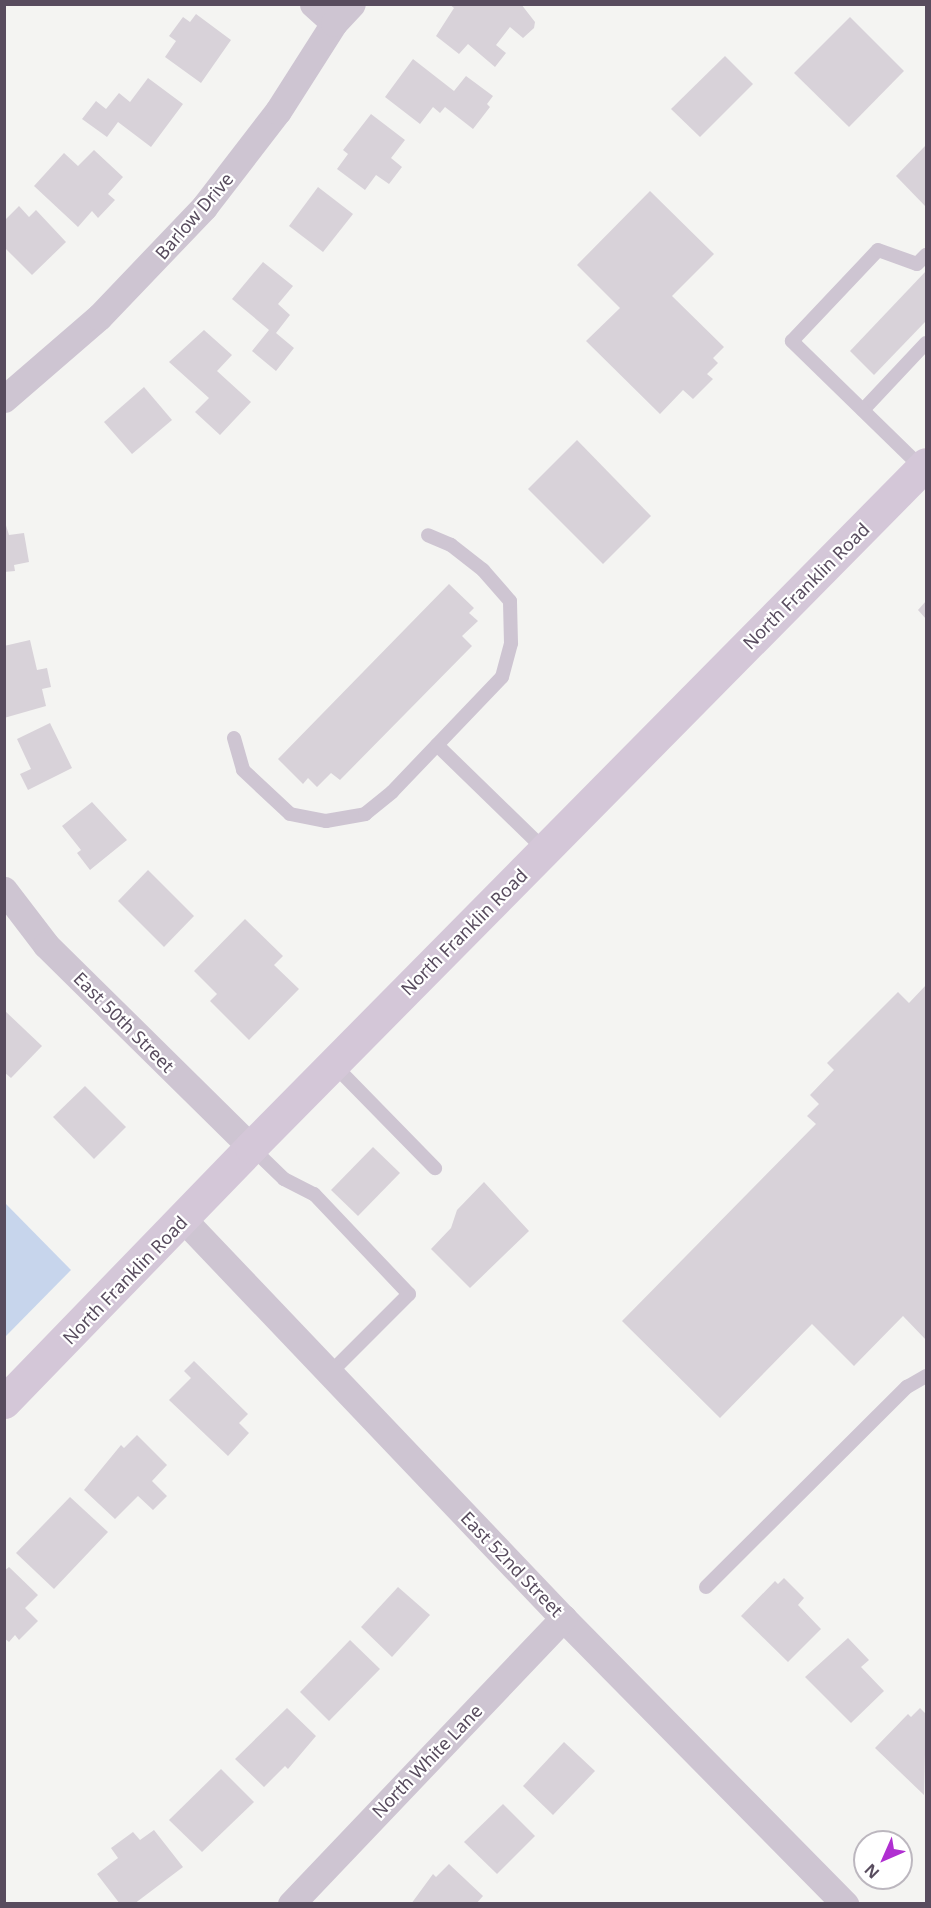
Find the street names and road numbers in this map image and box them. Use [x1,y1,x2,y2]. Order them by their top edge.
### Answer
street label: Barlow Drive [151,168,237,264]
street label: North Franklin Road [738,518,874,654]
street label: North Franklin Road [396,864,532,1000]
street label: East 50th Street [69,967,179,1077]
street label: North Franklin Road [58,1211,192,1349]
street label: East 52nd Street [456,1507,568,1621]
street label: North White Lane [367,1700,487,1822]

